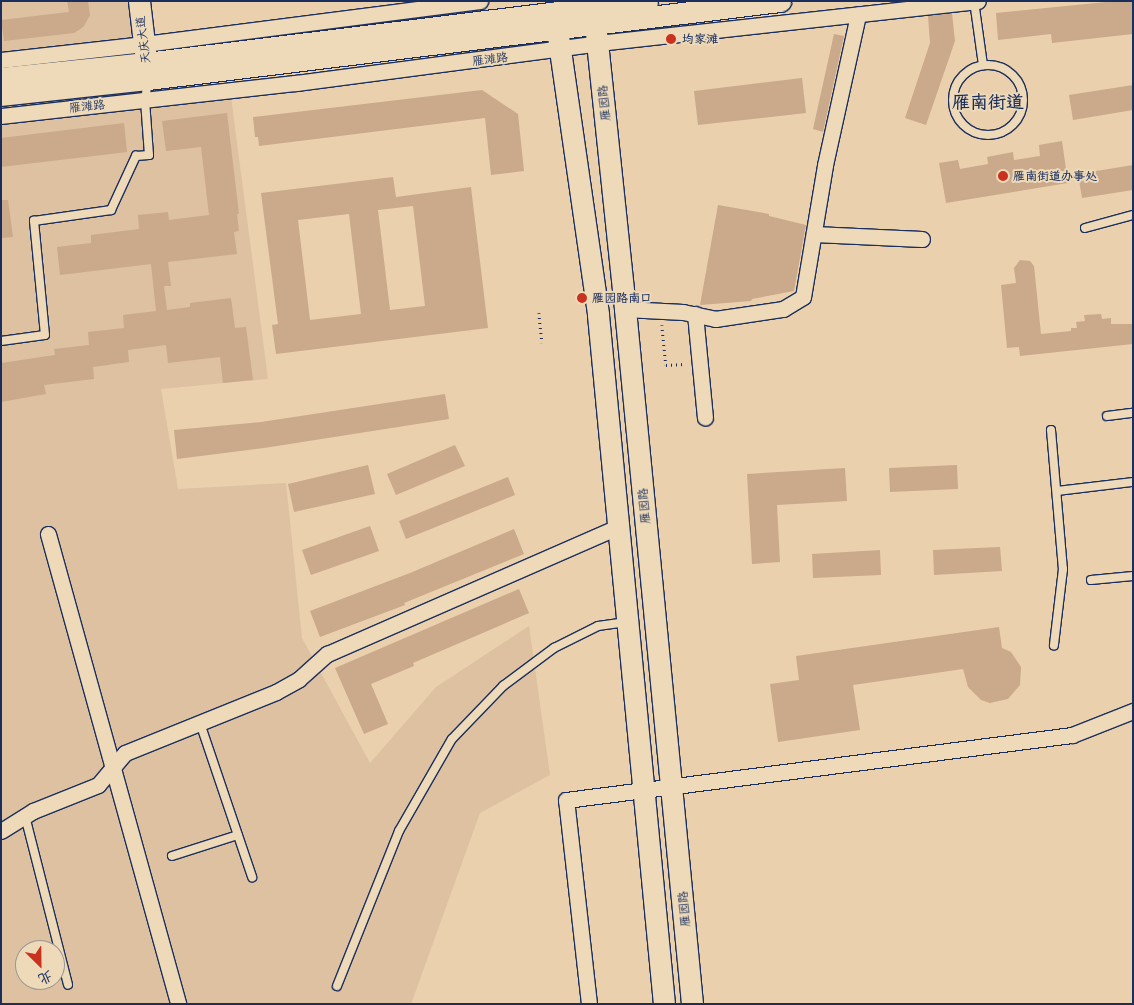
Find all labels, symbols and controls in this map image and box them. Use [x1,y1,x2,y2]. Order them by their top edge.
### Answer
street label: 天庆大道 [133,15,153,65]
marker: 均家滩 [664,32,678,46]
place label: 均家滩 [682,32,718,46]
street label: 雁滩路 [471,50,509,68]
street label: 雁园路 [595,84,613,122]
district label: 雁南街道 [952,90,1024,112]
street label: 雁滩路 [68,97,106,115]
place label: 雁南街道办事处 [1013,169,1097,183]
marker: 雁南街道办事处 [997,170,1009,182]
place label: 雁园路南口 [592,291,652,305]
marker: 雁园路南口 [576,292,588,304]
street label: 雁园路 [635,487,653,525]
street label: 雁园路 [675,890,693,928]
north arrow [15,940,65,990]
text: 北 [35,966,56,991]

